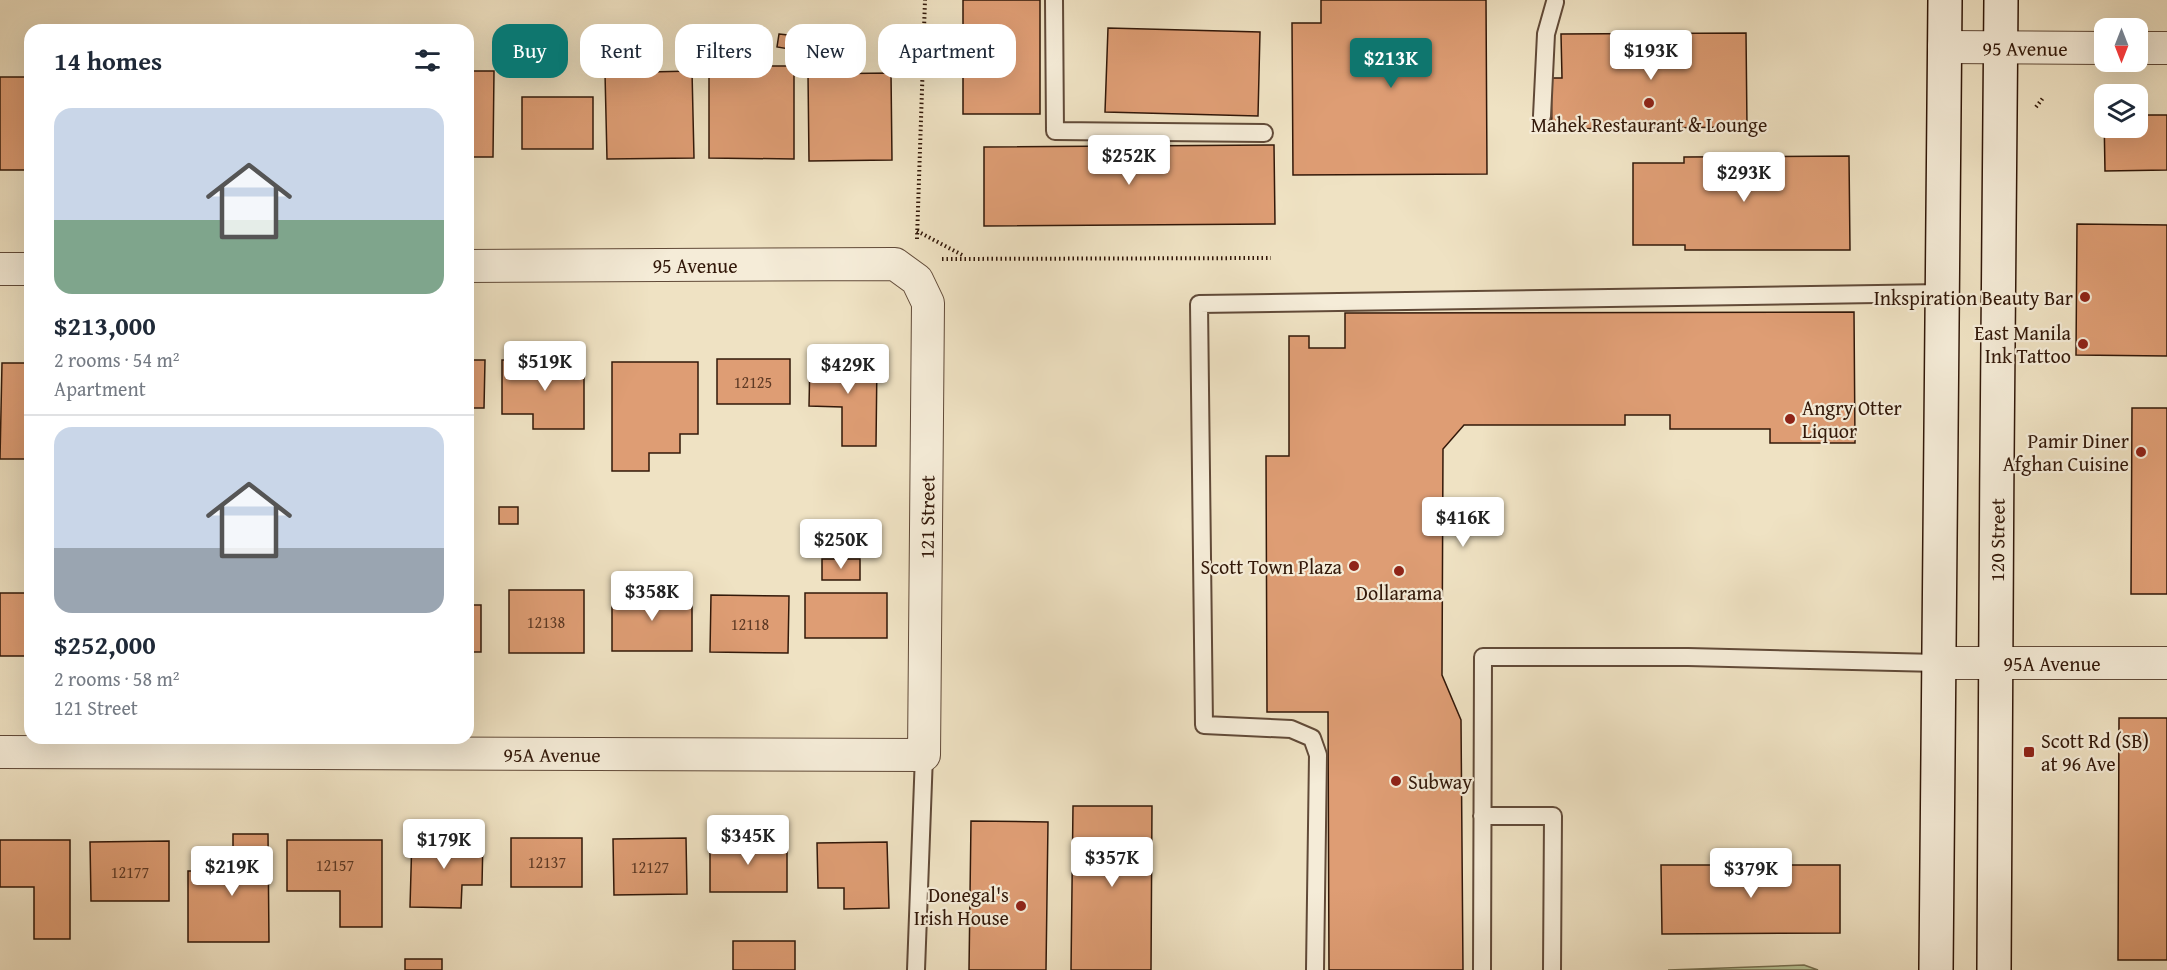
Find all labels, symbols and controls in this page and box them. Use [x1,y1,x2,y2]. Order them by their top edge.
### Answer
north arrow [2094,18,2148,72]
map controls [2094,18,2148,138]
chip: Buy [492,24,568,78]
chip: Rent [580,24,663,78]
chip: Filters [675,24,773,78]
chip: New [785,24,866,78]
chip: Apartment [878,24,1016,78]
pin: $193K [1609,30,1693,81]
street label: 95 Avenue [1982,33,2068,62]
text: $193K [1624,35,1678,64]
pin: $213K [1349,38,1433,89]
text: 14 homes [54,41,162,80]
text: $213K [1364,43,1418,72]
icon: filters [411,44,444,77]
button: layers [2094,84,2148,138]
marker: Mahek Restaurant & Lounge [1642,96,1656,110]
place label: Mahek Restaurant & Lounge [1531,110,1767,139]
pin: $252K [1087,135,1171,186]
text: $252K [1102,140,1156,169]
icon: home [195,147,303,255]
pin: $293K [1702,152,1786,203]
text: $293K [1717,157,1771,186]
street label: 95 Avenue [652,251,738,280]
place label: Inkspiration Beauty Bar [1874,283,2073,312]
marker: Inkspiration Beauty Bar [2078,290,2092,304]
text: $213,000 [54,306,156,345]
place label: East Manila Ink Tattoo [1974,318,2072,370]
marker: East Manila Ink Tattoo [2076,337,2090,351]
pin: $519K [503,341,587,392]
pin: $429K [806,344,890,395]
text: 2 rooms · 54 m² [54,345,180,374]
text: $519K [518,346,572,375]
text: $429K [821,349,875,378]
house number: 12125 [734,370,772,394]
text: Apartment [54,374,146,403]
place label: Angry Otter Liquor [1802,393,1902,445]
marker: Angry Otter Liquor [1783,412,1797,426]
place label: Pamir Diner Afghan Cuisine [2003,426,2129,478]
marker: Pamir Diner Afghan Cuisine [2134,445,2148,459]
icon: home [195,466,303,574]
street label: 121 Street [911,475,941,559]
pin: $416K [1421,497,1505,548]
street label: 120 Street [1981,498,2011,582]
text: $416K [1436,502,1490,531]
pin: $250K [799,519,883,570]
text: $250K [814,524,868,553]
place label: Scott Town Plaza [1200,552,1343,581]
marker: Scott Town Plaza [1347,559,1361,573]
marker: Dollarama [1392,564,1406,578]
pin: $358K [610,571,694,622]
text: $358K [625,576,679,605]
place label: Dollarama [1356,578,1443,607]
house number: 12138 [527,610,566,634]
house number: 12118 [731,612,770,636]
text: $252,000 [54,625,156,664]
street label: 95A Avenue [2003,649,2101,678]
text: 2 rooms · 58 m² [54,664,180,693]
text: 121 Street [54,693,138,722]
place label: Scott Rd (SB) at 96 Ave [2041,726,2149,778]
street label: 95A Avenue [503,739,601,768]
marker: Scott Rd (SB) at 96 Ave [2022,745,2036,759]
place label: Subway [1408,767,1472,796]
marker: Subway [1389,774,1403,788]
pin: $345K [706,815,790,866]
pin: $179K [402,819,486,870]
text: $345K [721,820,775,849]
text: $179K [417,824,471,853]
pin: $357K [1070,837,1154,888]
text: $357K [1085,842,1139,871]
pin: $219K [190,846,274,897]
pin: $379K [1709,848,1793,899]
house number: 12137 [528,850,567,874]
text: $219K [205,851,259,880]
house number: 12157 [316,853,355,877]
text: $379K [1724,853,1778,882]
house number: 12127 [631,855,670,879]
house number: 12177 [111,860,150,884]
place label: Donegal's Irish House [914,880,1009,932]
marker: Donegal's Irish House [1014,899,1028,913]

